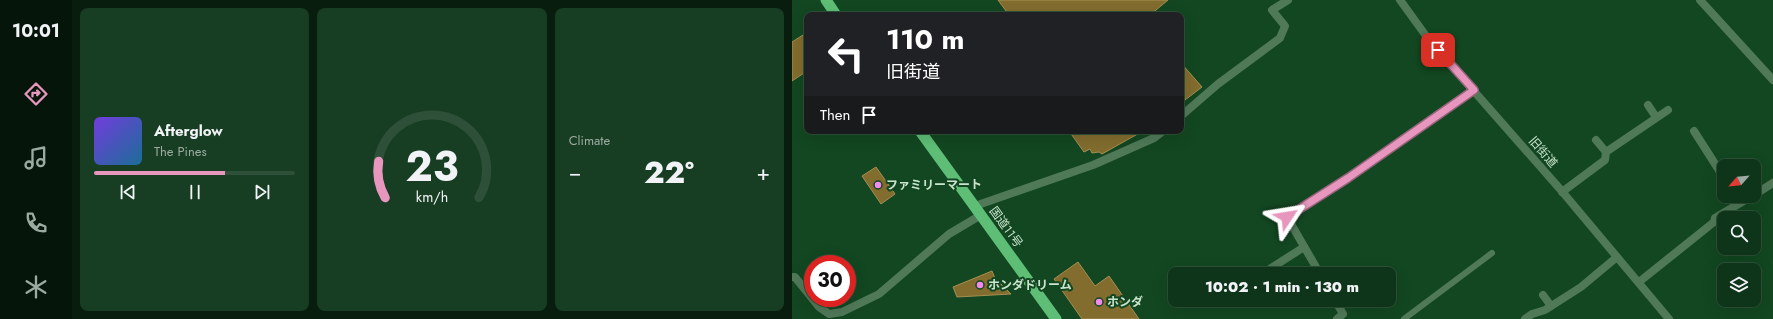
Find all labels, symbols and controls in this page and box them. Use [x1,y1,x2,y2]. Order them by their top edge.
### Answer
text: 10:01 [12,18,60,44]
text: 110 m [886,19,964,60]
icon: left [820,28,872,80]
pin [1421,33,1455,67]
icon: arrive [1427,39,1449,61]
text: 旧街道 [886,59,940,85]
icon: directions [22,80,50,108]
text: Then [820,104,850,126]
icon: arrive [858,104,880,126]
text: Afterglow [154,120,223,142]
text: Climate [569,131,610,150]
street label: 旧街道 [1524,133,1562,171]
text: 23 [405,135,459,196]
text: The Pines [154,142,207,161]
icon: music [22,144,50,172]
text: 22° [644,151,694,194]
text: − [569,156,582,188]
text: + [756,156,770,188]
north arrow [1717,159,1761,203]
map controls [1717,159,1761,307]
place label: ファミリーマート [886,176,982,194]
marker: ファミリーマート [873,180,883,190]
icon: previous [117,181,139,203]
icon: pause [184,181,206,203]
icon: next [251,181,273,203]
text: km/h [416,186,448,206]
position arrow [1266,196,1308,238]
street label: 国道11号 [985,203,1027,251]
icon: phone [22,209,50,237]
button: search [1717,211,1761,255]
speed limit sign: 30 [804,255,856,307]
button: layers [1717,263,1761,307]
icon: climate [22,273,50,301]
place label: ホンダドリーム [988,276,1072,294]
text: 10:02 · 1 min · 130 m [1205,276,1359,298]
marker: ホンダドリーム [975,280,985,290]
place label: ホンダ [1107,293,1143,311]
marker: ホンダ [1094,297,1104,307]

